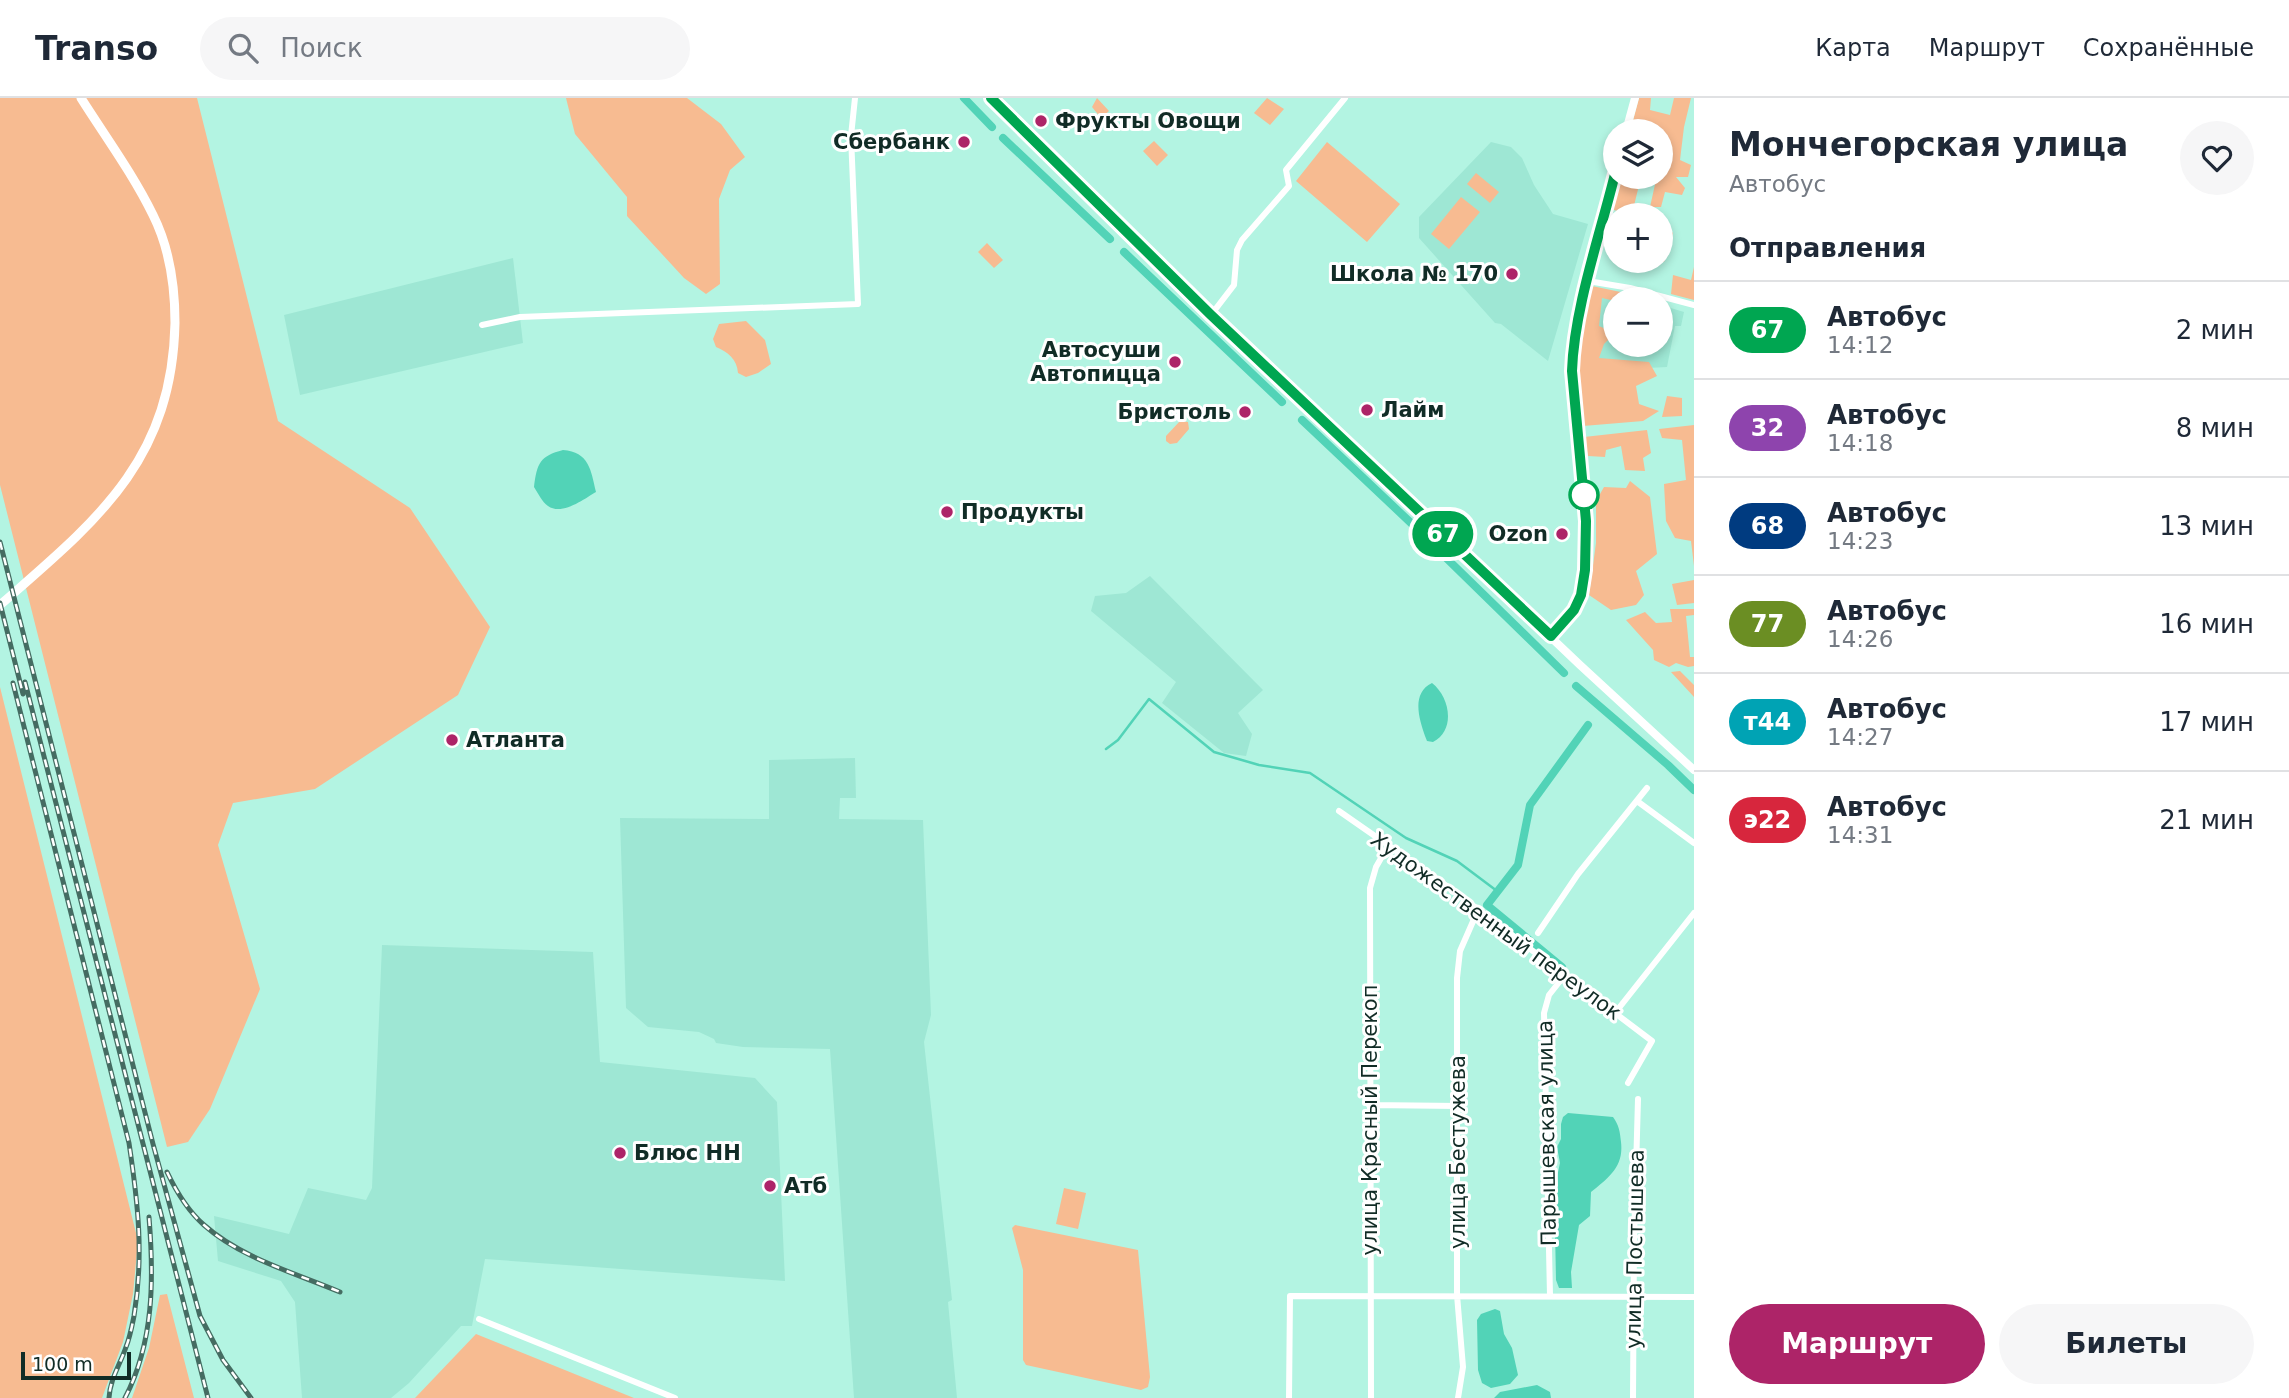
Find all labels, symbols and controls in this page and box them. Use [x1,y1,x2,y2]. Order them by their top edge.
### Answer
search box [200,17,690,80]
text: Transo [35,29,158,68]
icon: search [224,29,262,67]
text: Поиск [280,33,363,63]
text: Карта [1815,34,1891,62]
text: Маршрут [1929,34,2045,62]
text: Сохранённые [2083,34,2254,62]
place label: Фрукты Овощи [1055,109,1241,133]
marker: Фрукты Овощи [1033,113,1049,129]
map controls [1603,119,1673,357]
button: layers [1603,119,1673,189]
button: heart [2180,121,2254,195]
text: Мончегорская улица [1729,125,2128,164]
place label: Сбербанк [833,130,950,154]
marker: Сбербанк [956,134,972,150]
text: Автобус [1729,171,1826,197]
button: + [1603,203,1673,273]
text: Отправления [1729,233,1926,263]
place label: Школа № 170 [1330,262,1498,286]
marker: Школа № 170 [1504,266,1520,282]
button: − [1603,287,1673,357]
text: Автобус [1827,302,1947,332]
text: 2 мин [2176,315,2254,345]
text: 67 [1751,316,1784,344]
text: 14:12 [1827,332,1893,358]
place label: Автосуши Автопицца [1030,338,1161,386]
marker: Автосуши Автопицца [1167,354,1183,370]
place label: Лайм [1381,398,1445,422]
place label: Бристоль [1118,400,1231,424]
text: Автобус [1827,400,1947,430]
marker: Лайм [1359,402,1375,418]
marker: Бристоль [1237,404,1253,420]
text: 8 мин [2176,413,2254,443]
text: 32 [1751,414,1784,442]
text: 14:18 [1827,430,1893,456]
unlabelled marker [1569,480,1599,510]
text: Автобус [1827,498,1947,528]
place label: Продукты [961,500,1084,524]
marker: Продукты [939,504,955,520]
line badge: 67 [1412,511,1474,557]
text: 13 мин [2159,511,2254,541]
text: 68 [1751,512,1784,540]
text: 67 [1426,520,1460,548]
place label: Ozon [1489,522,1548,546]
marker: Ozon [1554,526,1570,542]
text: 14:23 [1827,528,1893,554]
text: Автобус [1827,596,1947,626]
text: 16 мин [2159,609,2254,639]
text: 77 [1751,610,1784,638]
text: 14:26 [1827,626,1893,652]
text: Автобус [1827,694,1947,724]
text: 17 мин [2159,707,2254,737]
text: т44 [1744,708,1791,736]
text: 14:27 [1827,724,1893,750]
place label: Атланта [466,728,565,752]
marker: Атланта [444,732,460,748]
text: Автобус [1827,792,1947,822]
text: 21 мин [2159,805,2254,835]
text: э22 [1744,806,1791,834]
text: 14:31 [1827,822,1893,848]
street label: Художественный переулок [1366,827,1626,1025]
street label: улица Красный Перекоп [1358,985,1382,1255]
street label: Парышевская улица [1533,1020,1561,1246]
street label: улица Бестужева [1446,1055,1470,1249]
place label: Блюс НН [634,1141,741,1165]
marker: Блюс НН [612,1145,628,1161]
street label: улица Постышева [1621,1149,1649,1349]
place label: Атб [784,1174,827,1198]
marker: Атб [762,1178,778,1194]
button: Маршрут [1729,1304,1985,1384]
button: Билеты [1999,1304,2254,1384]
scale bar [21,1349,131,1381]
text: 100 m [32,1353,93,1375]

